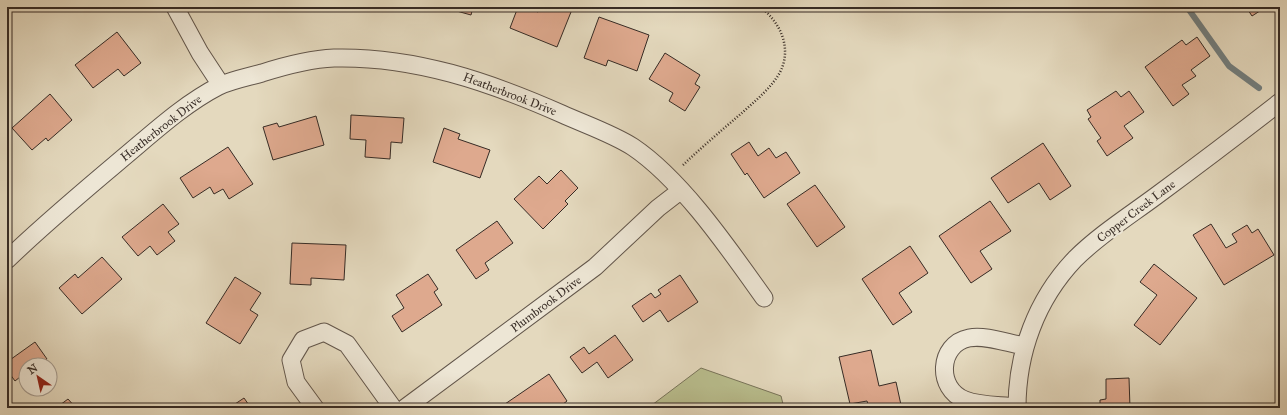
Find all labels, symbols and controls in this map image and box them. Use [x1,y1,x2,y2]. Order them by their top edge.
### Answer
street label: Heatherbrook Drive [461,70,559,118]
street label: Heatherbrook Drive [118,92,204,164]
street label: Copper Creek Lane [1094,177,1178,245]
street label: Plumbrook Drive [508,273,584,335]
north arrow [18,357,58,397]
text: N [25,361,41,377]

